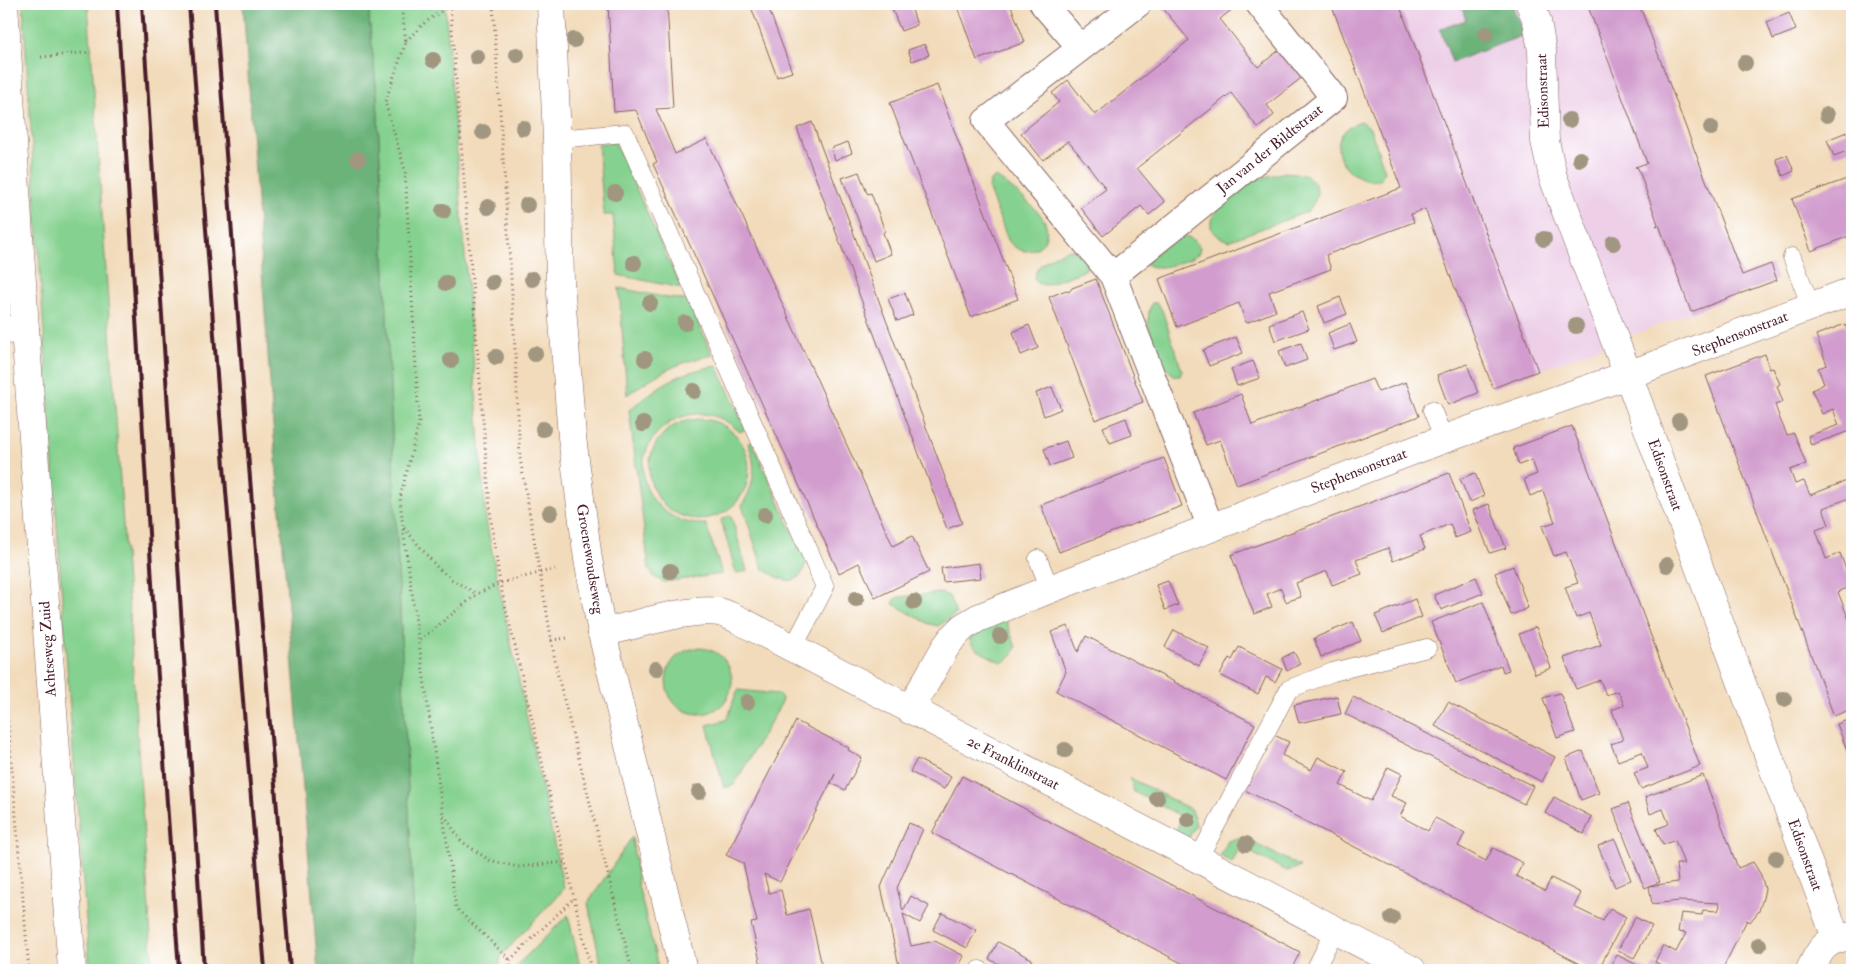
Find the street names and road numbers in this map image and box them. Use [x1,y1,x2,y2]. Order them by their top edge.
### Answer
street label: Edisonstraat [1532,53,1554,129]
street label: Jan van der Bildtstraat [1212,100,1328,199]
street label: Stephensonstraat [1689,307,1791,362]
street label: Edisonstraat [1643,436,1687,514]
street label: Stephensonstraat [1308,444,1410,499]
street label: Groenewoudseweg [572,503,608,616]
street label: Achtseweg Zuid [35,600,61,698]
street label: 2e Franklinstraat [964,732,1062,794]
street label: Edisonstraat [1783,816,1827,894]

